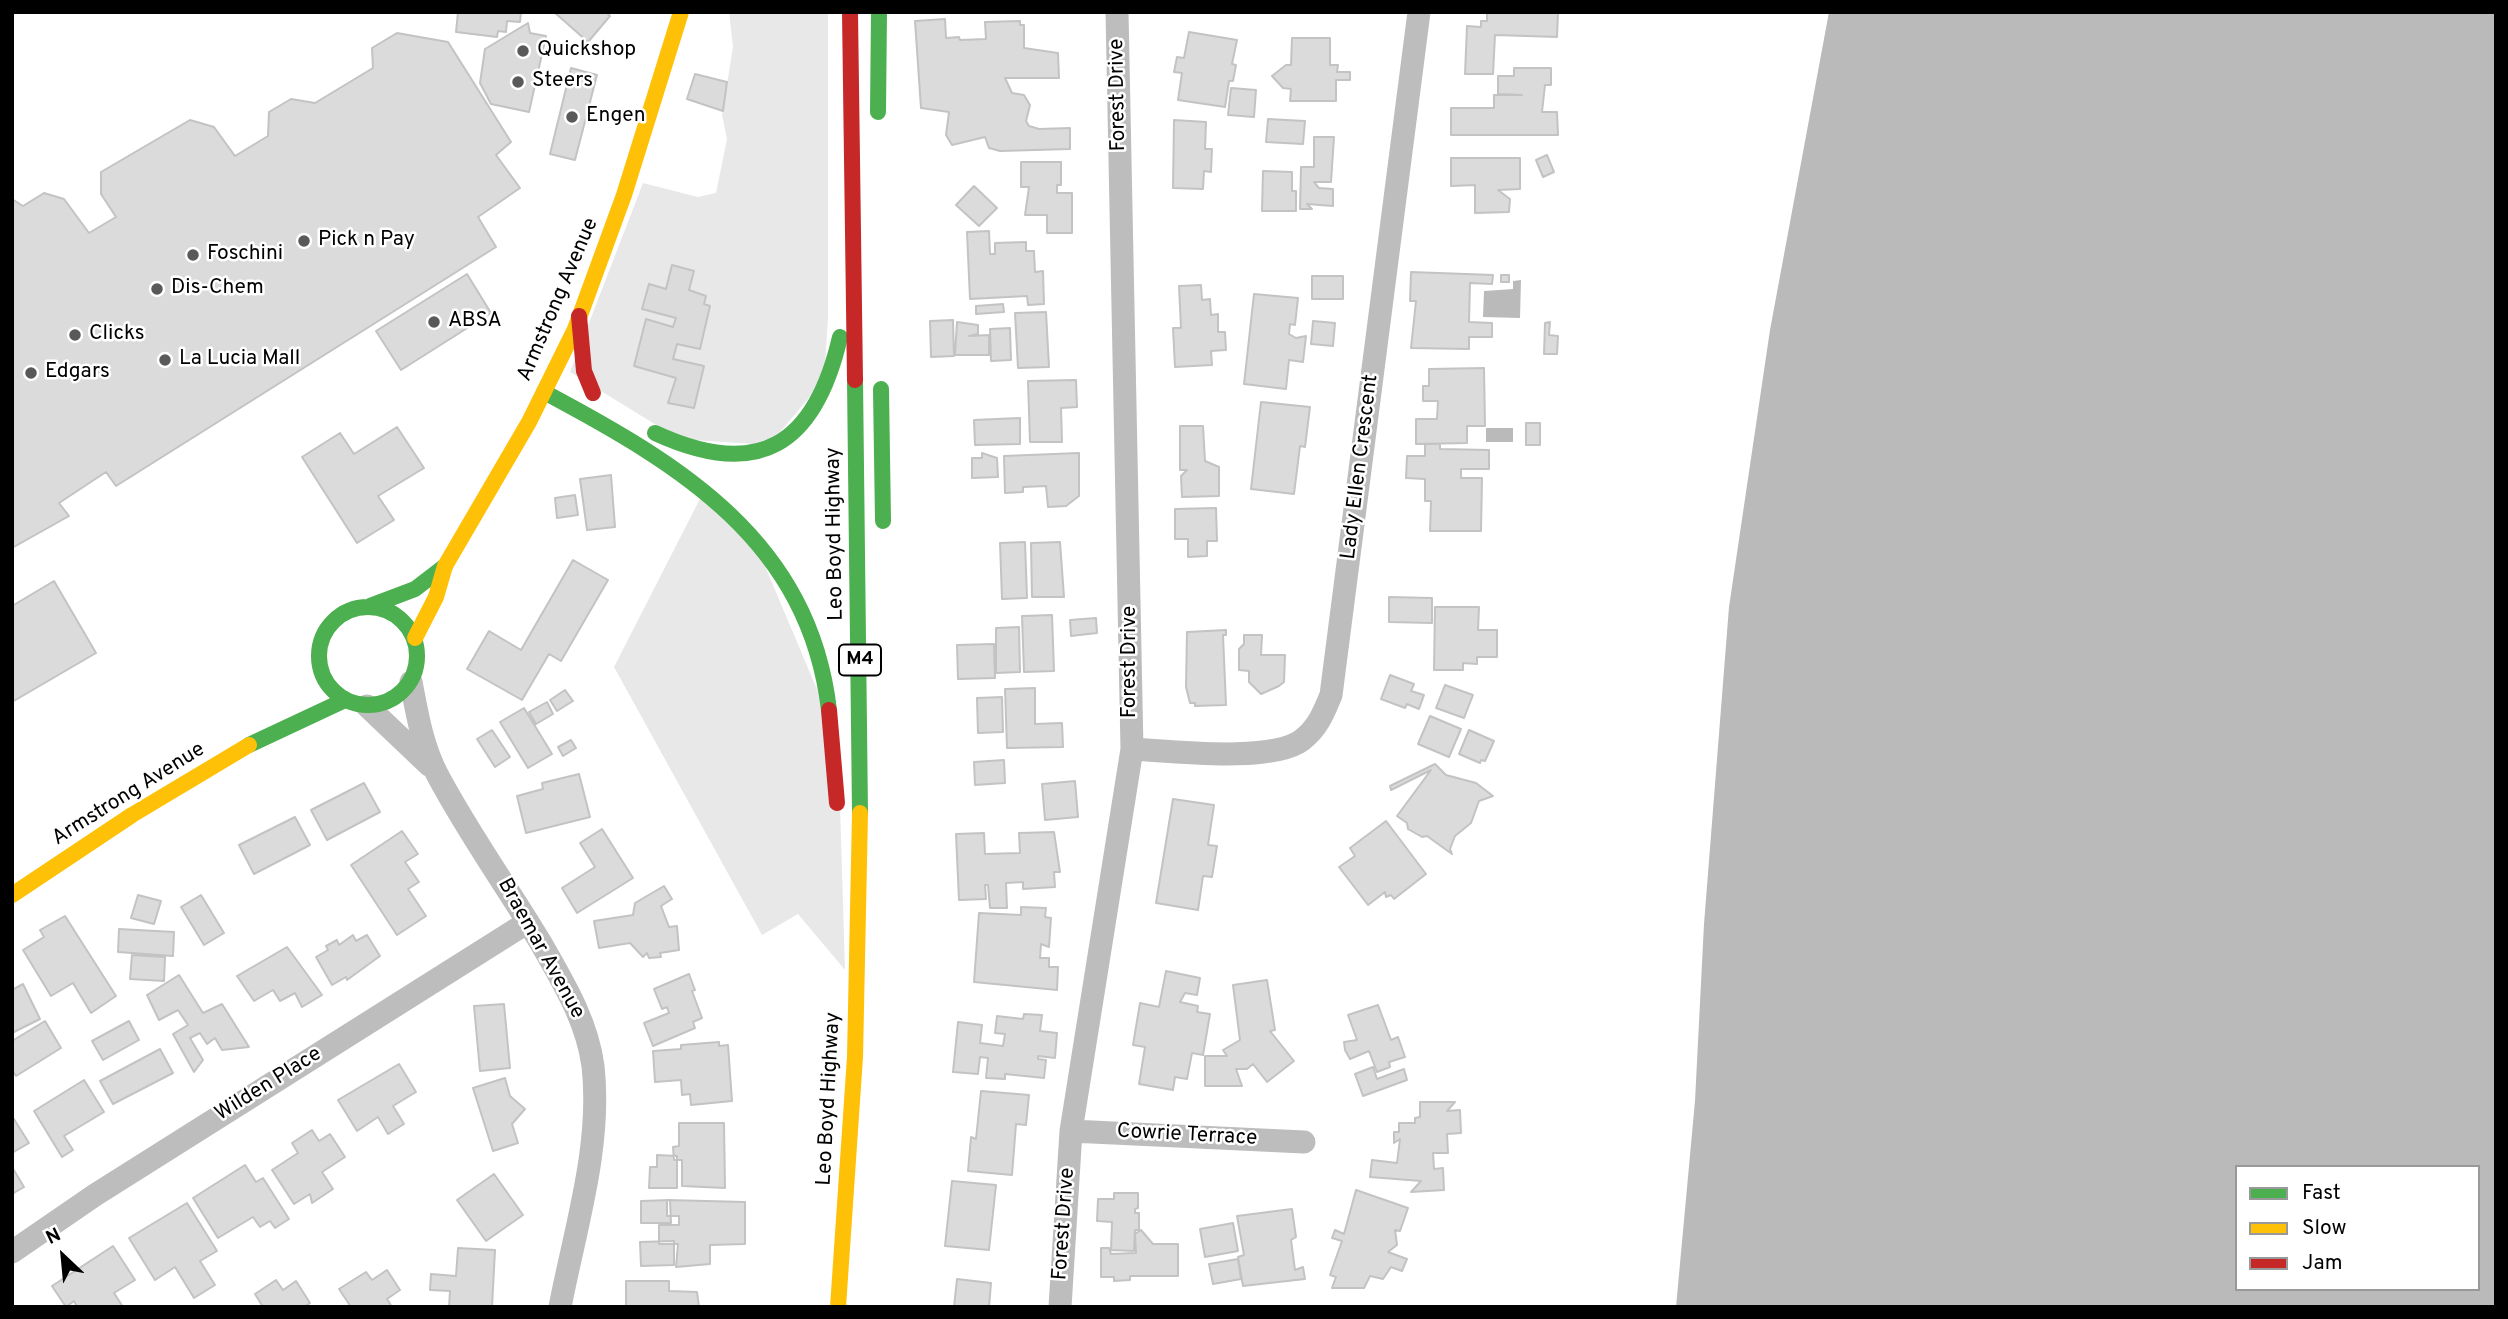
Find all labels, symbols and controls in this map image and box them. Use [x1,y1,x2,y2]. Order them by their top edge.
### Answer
place label: Quickshop [537,38,636,64]
street label: Forest Drive [1105,38,1133,152]
marker: Quickshop [515,43,531,59]
place label: Steers [532,69,593,95]
marker: Steers [510,74,526,90]
place label: Engen [586,104,646,130]
marker: Engen [564,109,580,125]
street label: Armstrong Avenue [513,214,605,386]
place label: Pick n Pay [318,228,415,254]
marker: Pick n Pay [296,233,312,249]
place label: Foschini [207,242,283,268]
marker: Foschini [185,247,201,263]
place label: Dis-Chem [171,276,264,302]
marker: Dis-Chem [149,281,165,297]
place label: ABSA [448,309,502,335]
marker: ABSA [426,314,442,330]
place label: Clicks [89,322,145,348]
marker: Clicks [67,327,83,343]
place label: La Lucia Mall [179,347,300,373]
marker: La Lucia Mall [157,352,173,368]
place label: Edgars [45,360,110,386]
marker: Edgars [23,365,39,381]
street label: Lady Ellen Crescent [1337,373,1385,561]
street label: Leo Boyd Highway [822,447,850,621]
street label: Forest Drive [1118,606,1144,718]
road number: M4 [839,645,881,676]
street label: Armstrong Avenue [48,738,210,852]
street label: Braemar Avenue [491,874,589,1024]
street label: Leo Boyd Highway [813,1012,847,1186]
street label: Wilden Place [211,1042,327,1128]
street label: Cowrie Terrace [1116,1120,1258,1152]
legend [2235,1165,2480,1291]
street label: Forest Drive [1048,1167,1082,1281]
text: Fast [2302,1180,2341,1207]
text: Slow [2302,1215,2347,1242]
north arrow [28,1221,98,1291]
text: N [42,1223,65,1251]
text: Jam [2302,1250,2343,1277]

